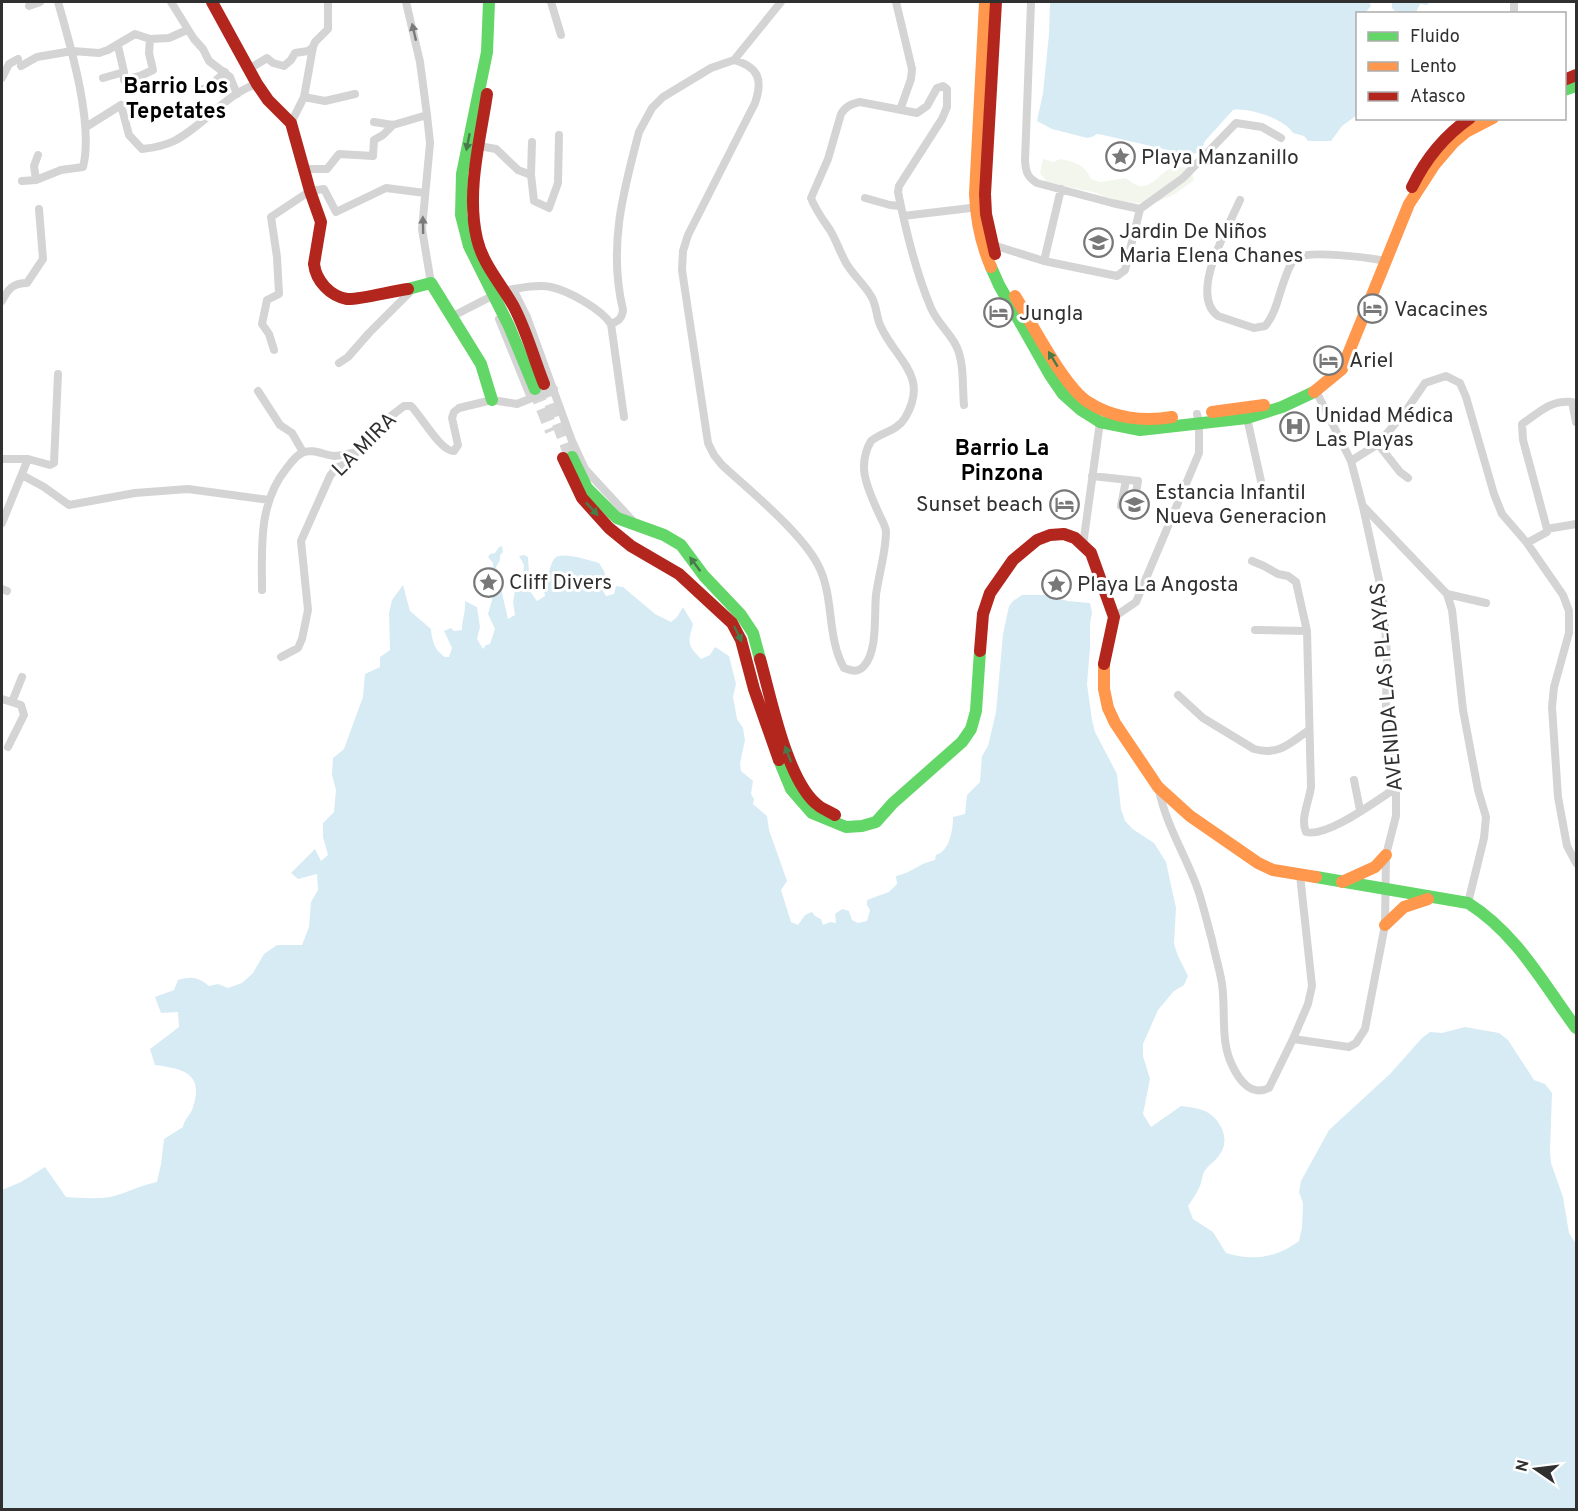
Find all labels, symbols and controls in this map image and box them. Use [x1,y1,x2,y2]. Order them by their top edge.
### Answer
legend [1356,12,1566,120]
one-way arrow [408,23,418,41]
text: Fluido [1410,26,1460,49]
text: Lento [1410,56,1456,79]
district label: Barrio Los Tepetates [123,74,229,126]
text: Atasco [1410,86,1466,109]
one-way arrow [463,133,472,152]
place icon: Playa Manzanillo [1104,141,1136,173]
place label: Playa Manzanillo [1141,145,1299,172]
one-way arrow [418,215,428,234]
place label: Jardin De Niños Maria Elena Chanes [1119,219,1303,270]
school or university icon: Jardin De Niños Maria Elena Chanes [1082,227,1114,259]
hotel icon: Vacacines [1357,293,1389,325]
hotel icon: Jungla [982,297,1014,329]
place label: Vacacines [1394,297,1488,324]
place label: Jungla [1019,301,1083,328]
hotel icon: Ariel [1312,344,1344,376]
place label: Ariel [1349,348,1393,375]
one-way arrow [1048,351,1059,367]
place label: Unidad Médica Las Playas [1315,403,1453,454]
street label: LA MIRA [327,407,403,483]
hospital icon: Unidad Médica Las Playas [1278,411,1310,443]
district label: Barrio La Pinzona [955,436,1049,488]
place label: Estancia Infantil Nueva Generacion [1155,480,1327,531]
hotel icon: Sunset beach [1048,488,1080,520]
school or university icon: Estancia Infantil Nueva Generacion [1118,488,1150,520]
place label: Sunset beach [916,492,1043,519]
one-way arrow [585,501,599,516]
one-way arrow [689,556,701,572]
place icon: Cliff Divers [472,566,504,598]
place icon: Playa La Angosta [1040,568,1072,600]
place label: Cliff Divers [509,570,612,597]
place label: Playa La Angosta [1077,572,1238,599]
street label: AVENIDA LAS PLAYAS [1365,581,1410,792]
one-way arrow [733,626,742,643]
one-way arrow [783,744,793,762]
north arrow [1506,1439,1566,1499]
text: N [1512,1458,1534,1474]

